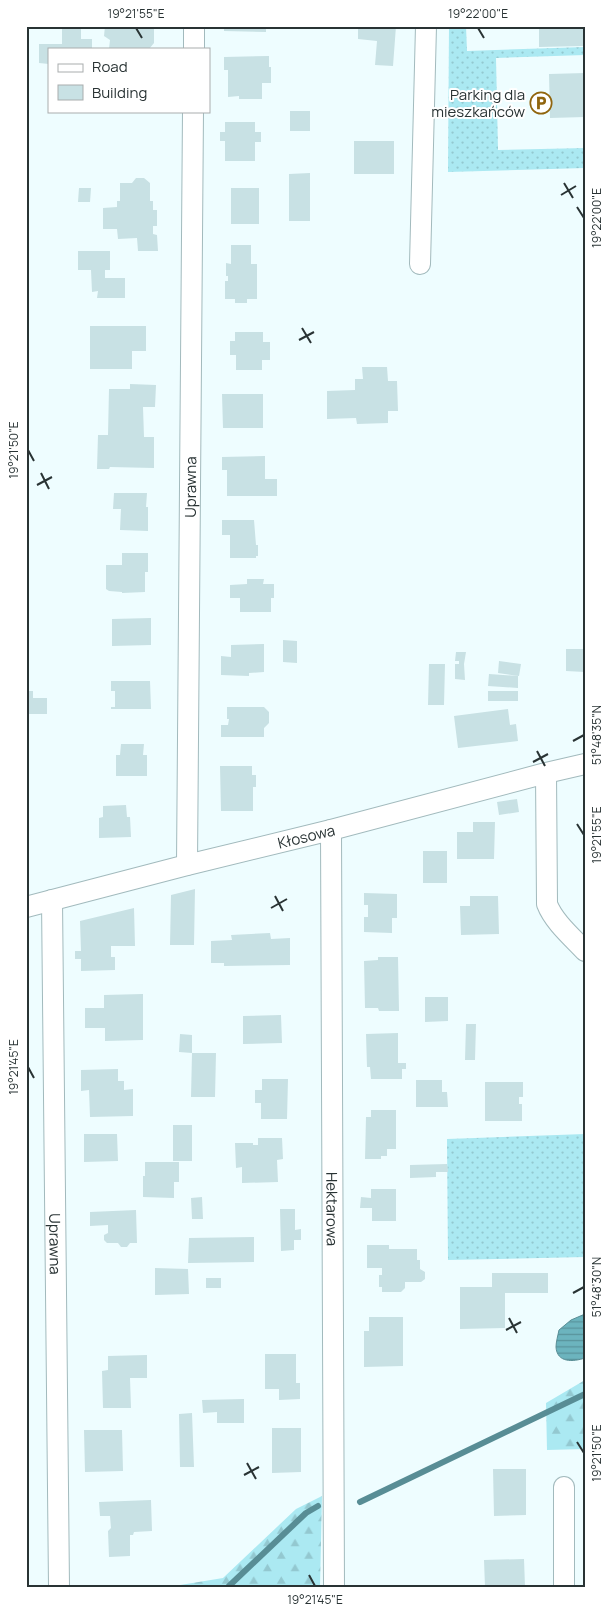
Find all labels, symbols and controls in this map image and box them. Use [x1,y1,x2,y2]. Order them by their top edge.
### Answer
text: 19°21'55"E [107,5,165,22]
text: 19°22'00"E [448,5,508,22]
legend [48,48,210,112]
text: Road [92,56,128,77]
text: Building [92,82,147,103]
place label: Parking dla mieszkańców [431,84,525,122]
parking icon: Parking dla mieszkańców [529,91,553,115]
text: 19°22'00"E [588,188,605,248]
text: 19°21'50"E [5,421,22,479]
street label: Uprawna [179,456,201,518]
text: 51°48'35"N [588,705,605,765]
text: 19°21'55"E [588,806,605,864]
street label: Kłosowa [275,819,337,853]
text: 19°21'45"E [5,1039,22,1095]
street label: Hektarowa [322,1172,343,1246]
street label: Uprawna [45,1213,66,1275]
text: 51°48'30"N [588,1257,605,1317]
text: 19°21'50"E [588,1424,605,1482]
text: 19°21'45"E [287,1591,343,1608]

